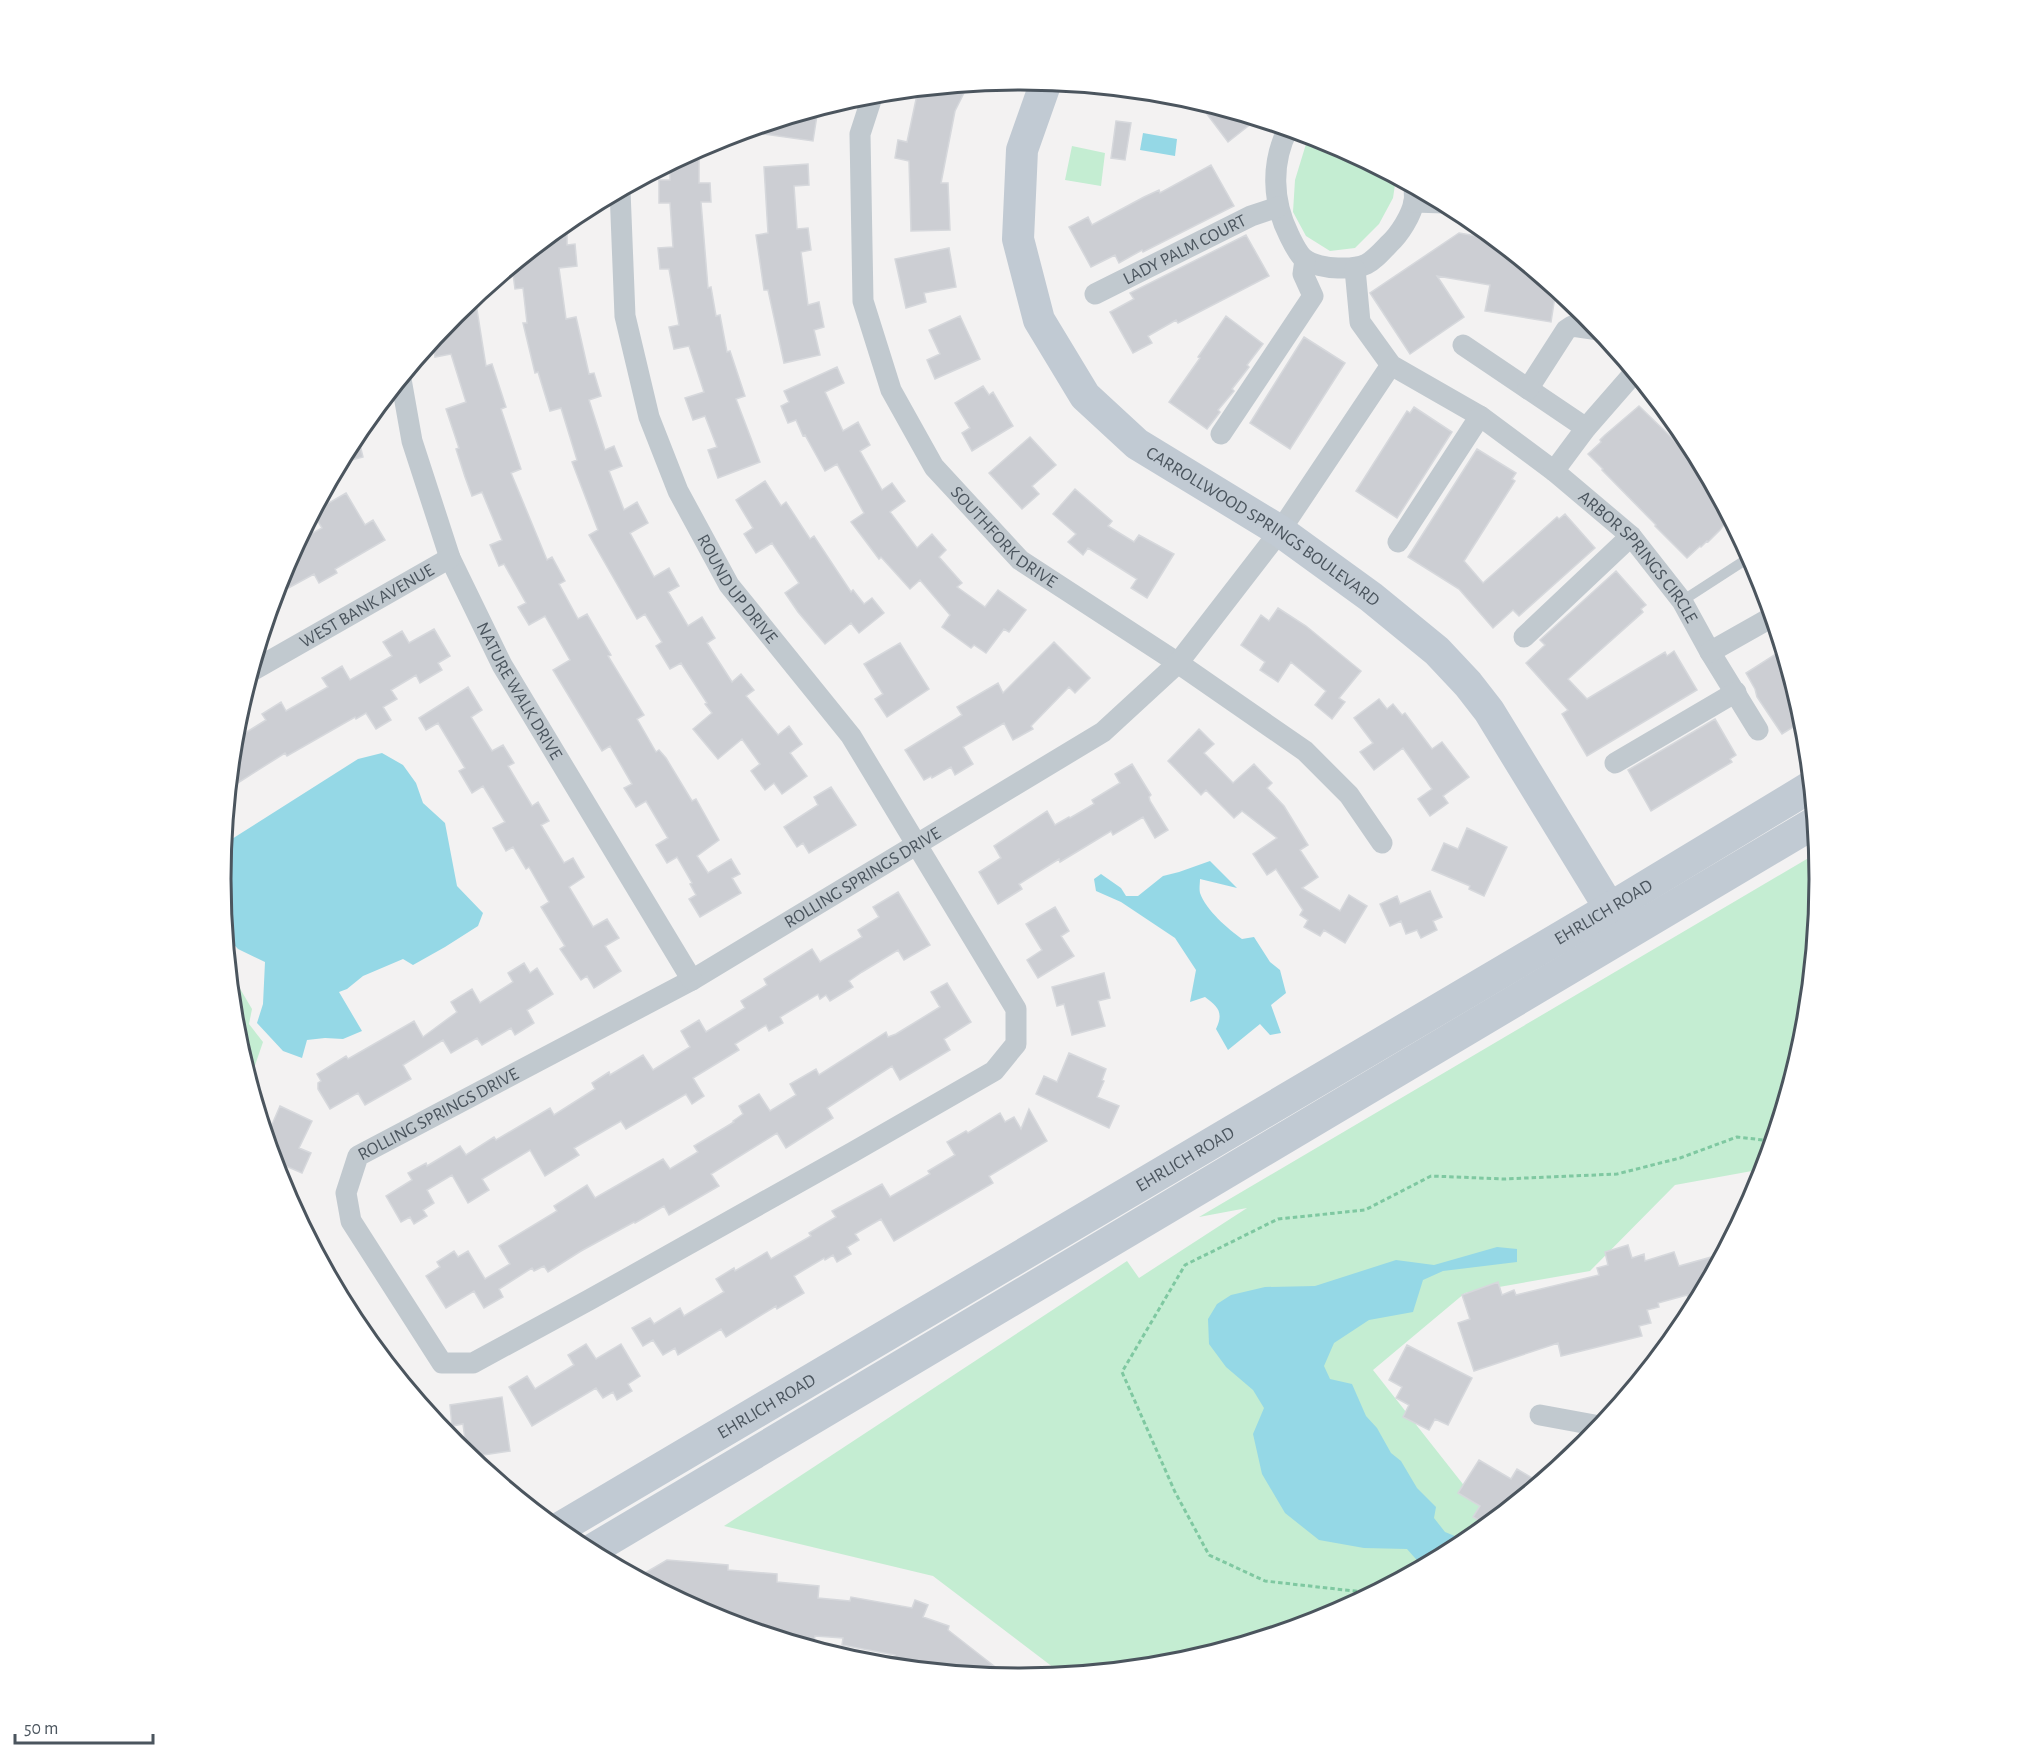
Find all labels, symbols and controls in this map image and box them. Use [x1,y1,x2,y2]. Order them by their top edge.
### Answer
street label: LADY PALM COURT [1120,212,1250,288]
street label: CARROLLWOOD SPRINGS BOULEVARD [1143,444,1383,610]
street label: SOUTHFORK DRIVE [947,483,1060,592]
street label: ARBOR SPRINGS CIRCLE [1575,488,1700,626]
street label: ROUND UP DRIVE [693,532,780,647]
street label: WEST BANK AVENUE [297,561,438,652]
street label: NATURE WALK DRIVE [473,620,565,763]
street label: ROLLING SPRINGS DRIVE [782,824,944,932]
street label: EHRLICH ROAD [1552,876,1656,949]
street label: ROLLING SPRINGS DRIVE [355,1065,522,1164]
street label: EHRLICH ROAD [1133,1124,1238,1196]
street label: EHRLICH ROAD [715,1371,819,1443]
scale bar [15,1707,153,1745]
text: 50 m [24,1720,58,1738]

